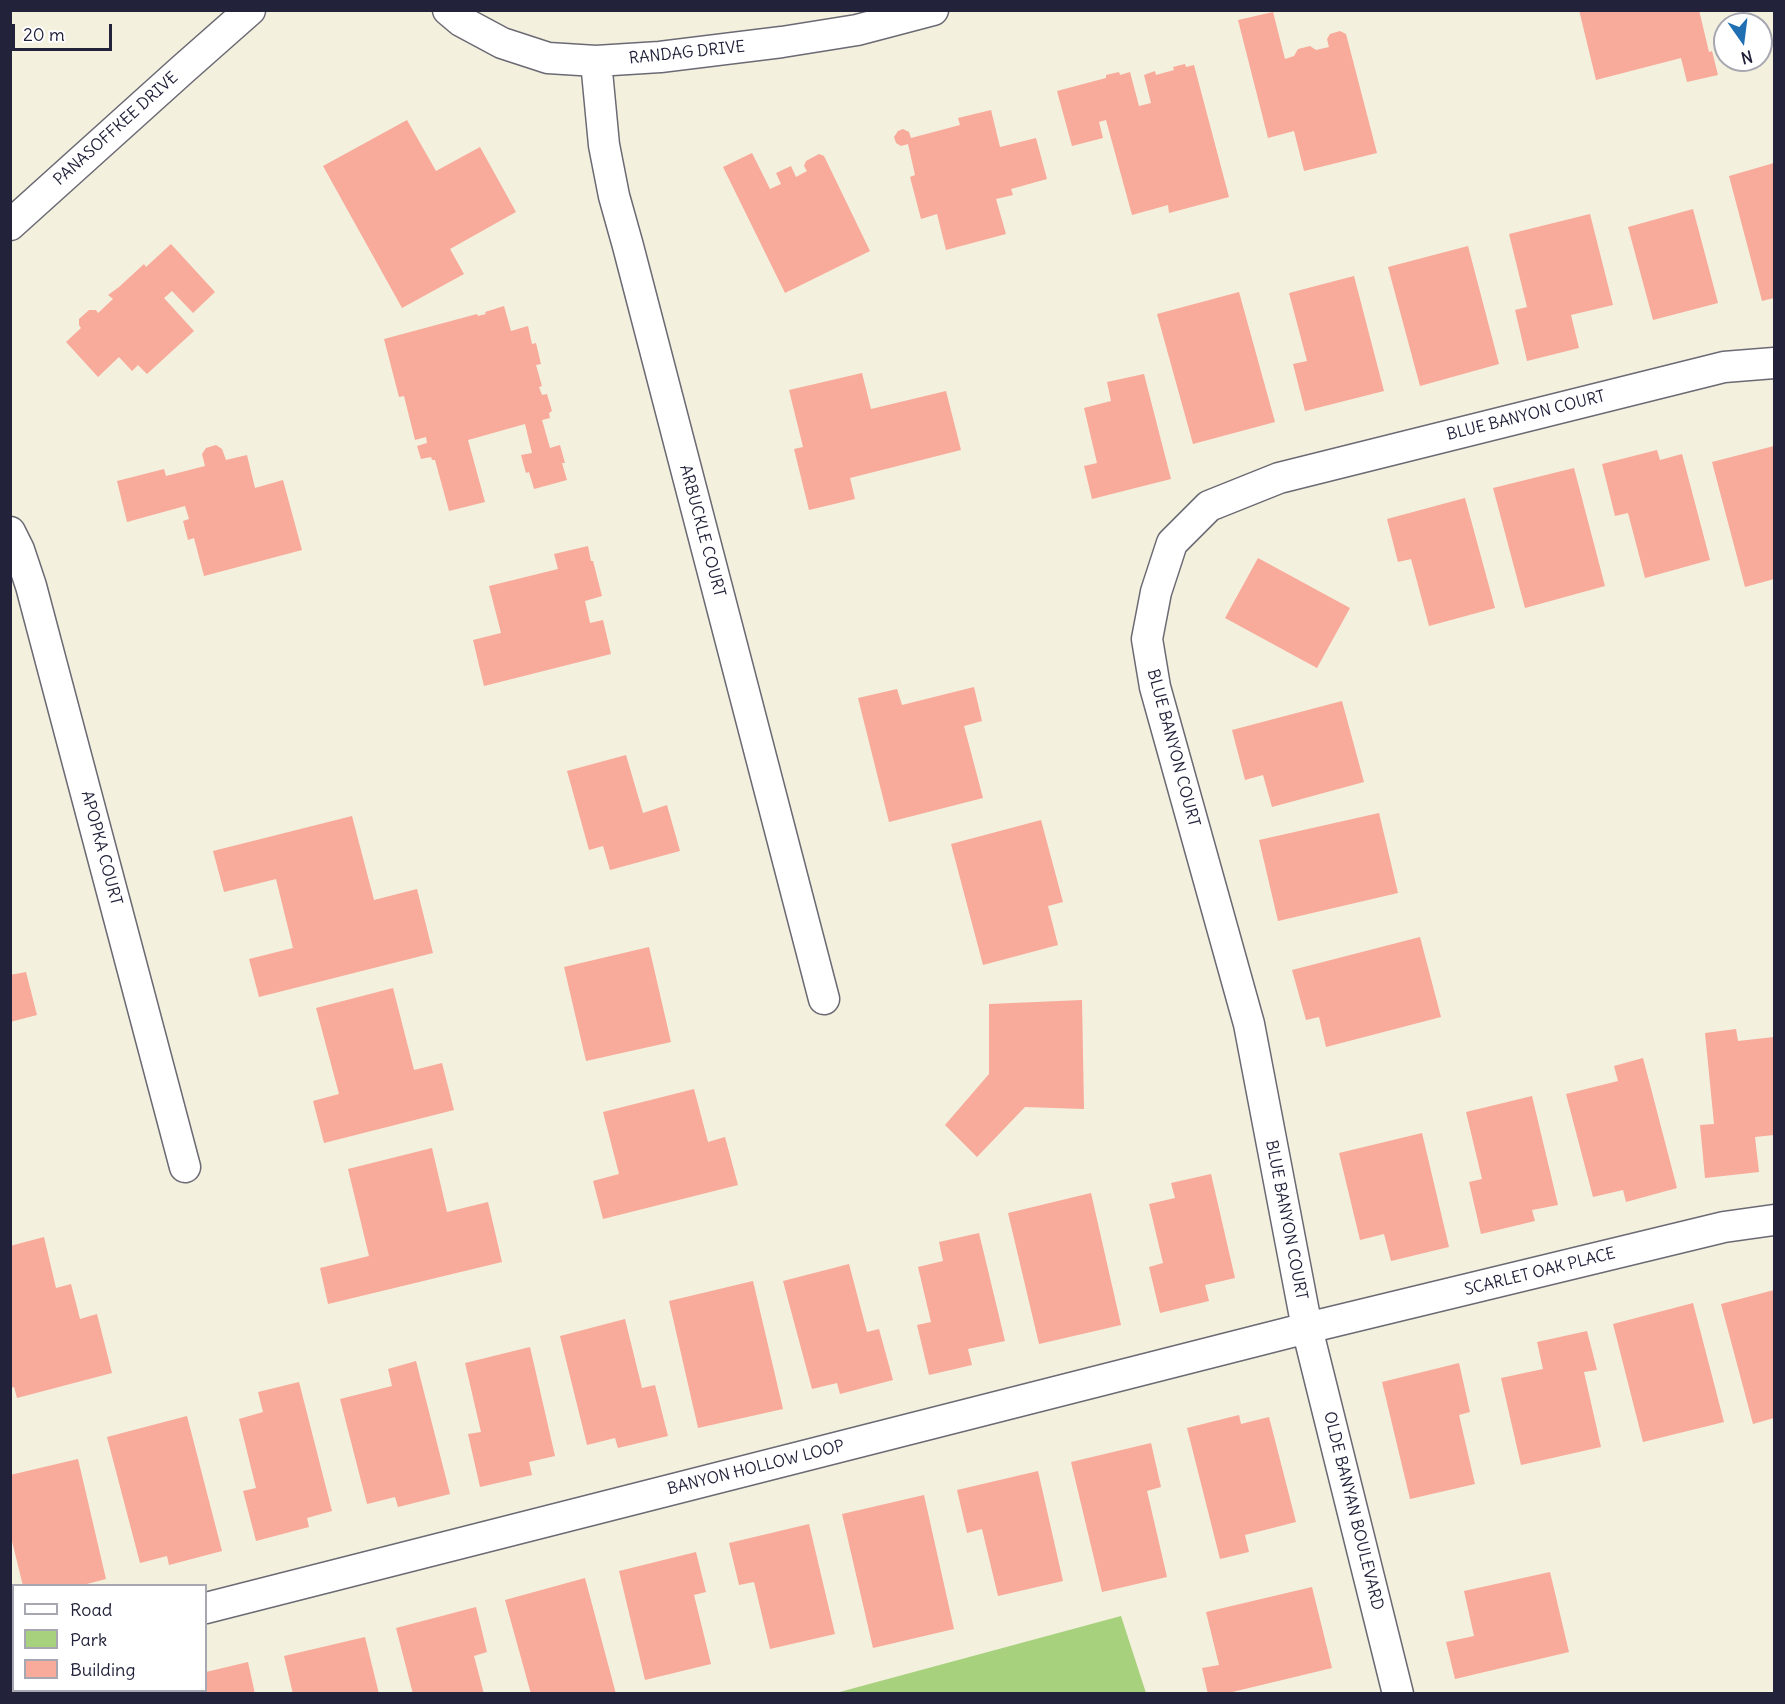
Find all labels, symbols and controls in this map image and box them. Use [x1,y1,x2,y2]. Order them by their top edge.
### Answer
scale bar [15,12,116,50]
north arrow [1713,12,1773,72]
text: 20 m [23,23,65,46]
street label: RANDAG DRIVE [628,37,746,69]
text: N [1739,46,1755,69]
street label: PANASOFFKEE DRIVE [50,68,182,190]
street label: BLUE BANYON COURT [1445,387,1607,445]
street label: ARBUCKLE COURT [675,463,729,599]
street label: BLUE BANYON COURT [1143,667,1203,829]
street label: APOPKA COURT [77,789,125,907]
street label: BLUE BANYON COURT [1261,1139,1311,1301]
street label: SCARLET OAK PLACE [1463,1244,1617,1300]
street label: OLDE BANYAN BOULEVARD [1319,1410,1387,1612]
street label: BANYON HOLLOW LOOP [666,1437,846,1499]
legend [12,1584,207,1692]
text: Road [70,1598,112,1621]
text: Park [70,1628,107,1651]
text: Building [70,1658,135,1681]

